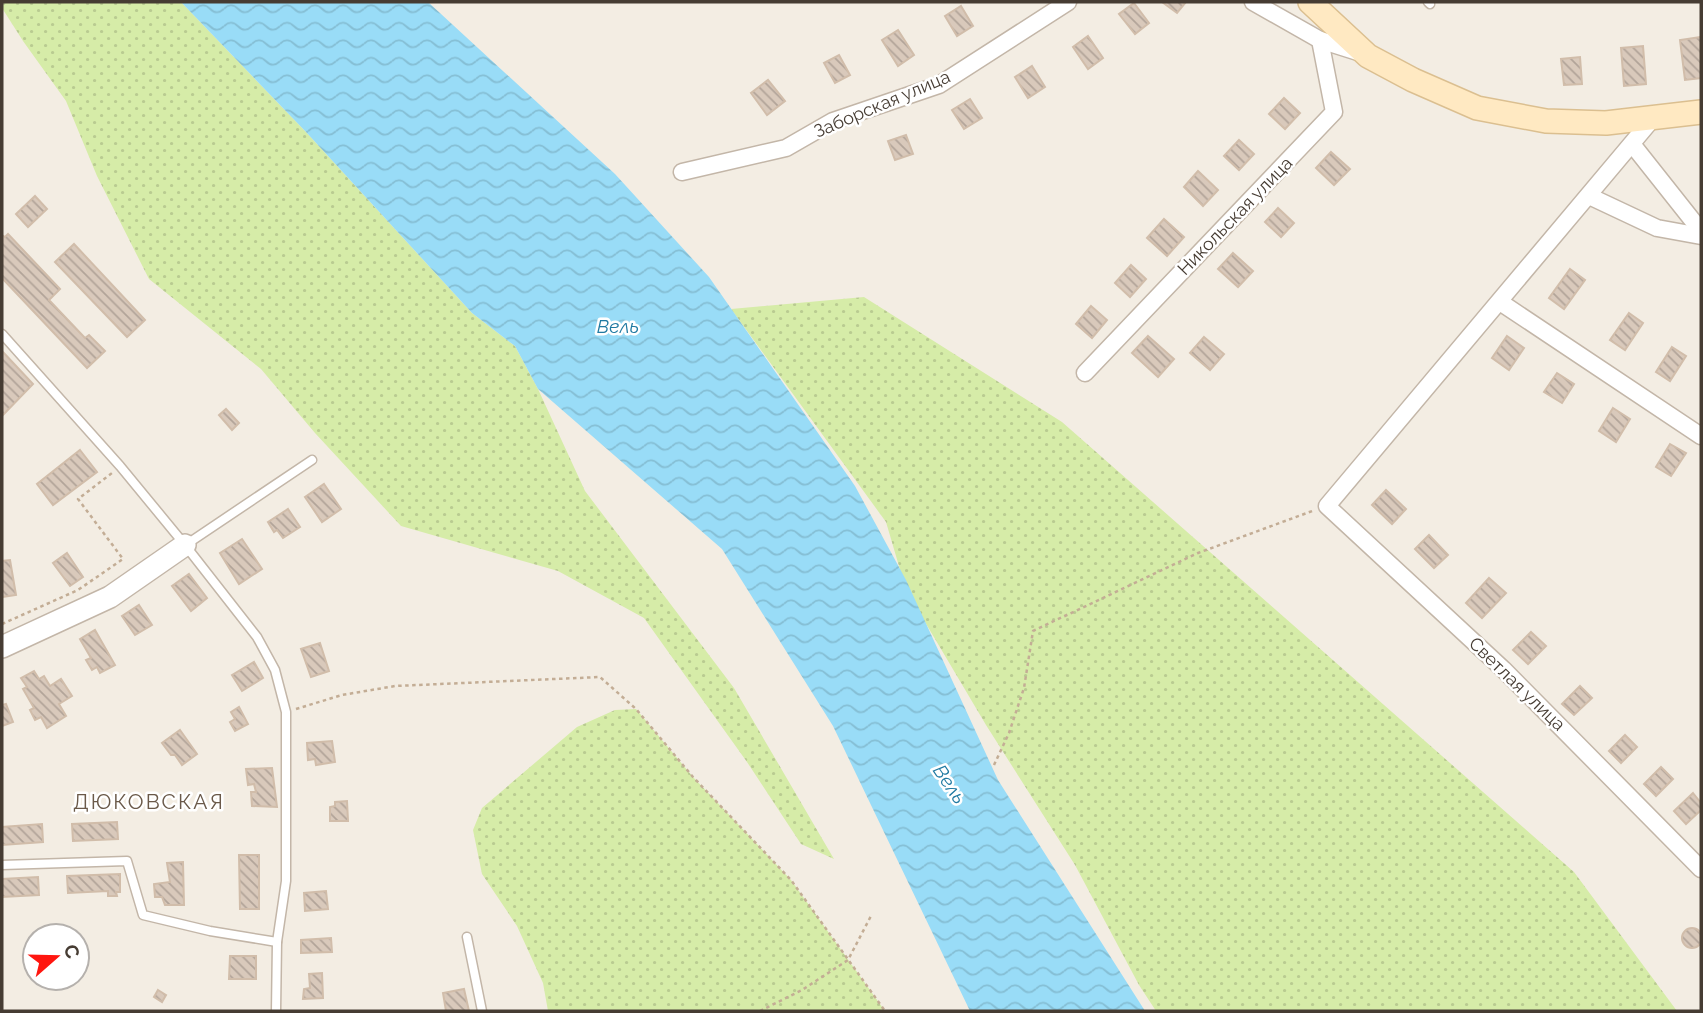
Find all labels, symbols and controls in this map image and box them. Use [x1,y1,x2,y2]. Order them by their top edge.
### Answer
street label: Заборская улица [811,65,953,142]
street label: Никольская улица [1173,152,1296,279]
water label: Вель [597,315,639,337]
street label: Светлая улица [1465,632,1570,735]
water label: Вель [929,760,971,808]
district label: ДЮКОВСКАЯ [73,789,225,814]
north arrow [21,922,91,992]
text: С [59,941,85,961]

